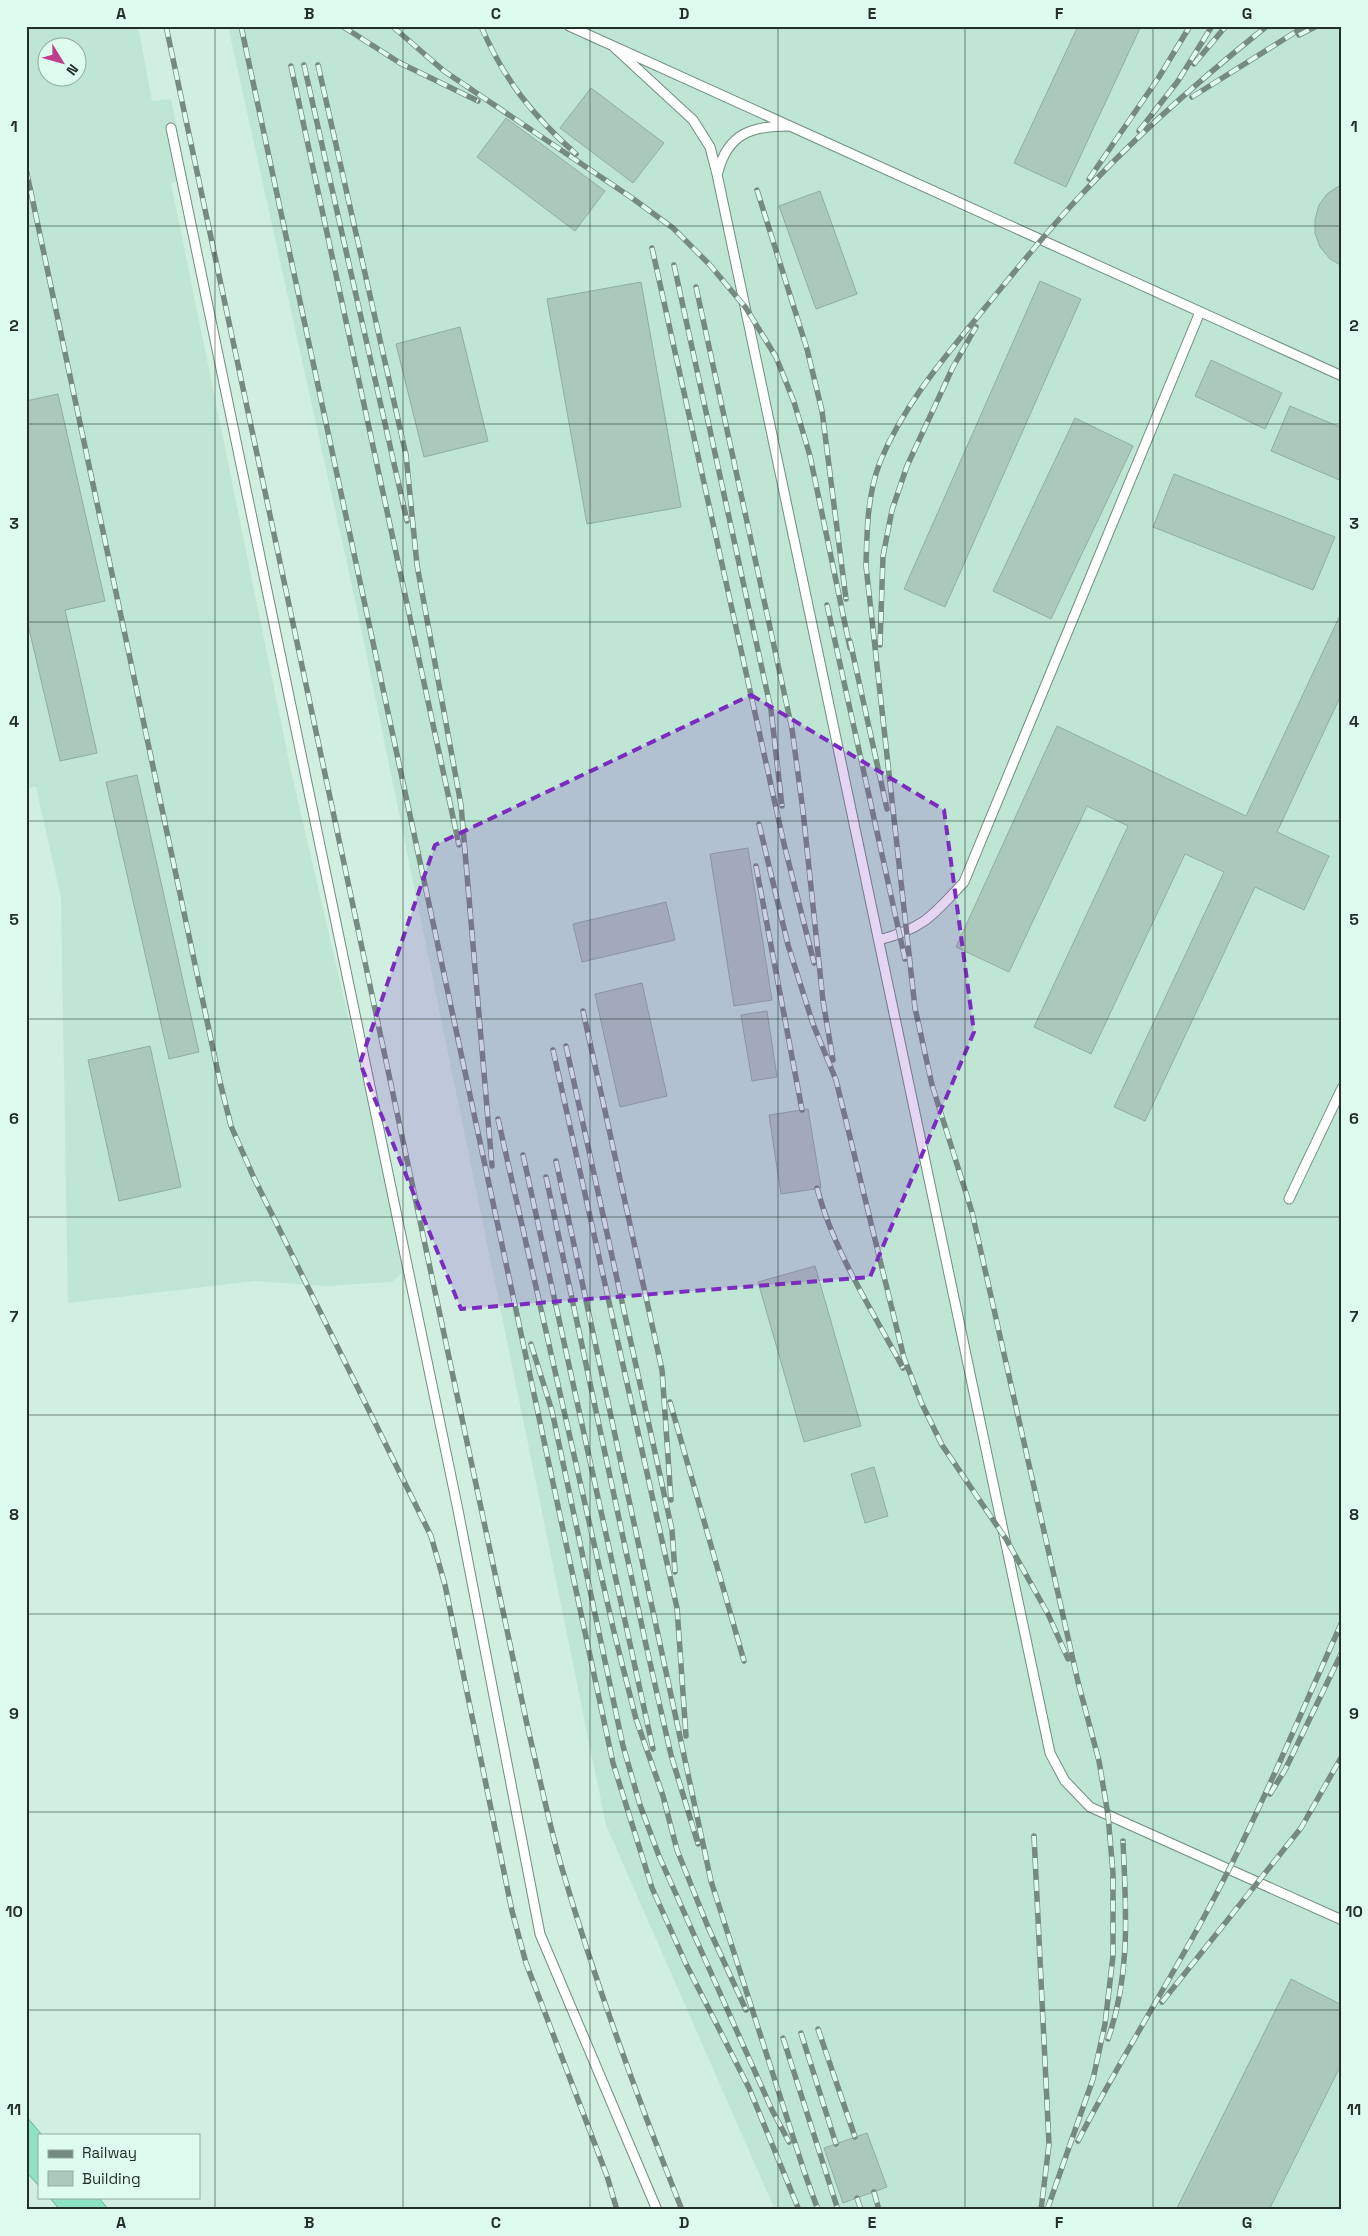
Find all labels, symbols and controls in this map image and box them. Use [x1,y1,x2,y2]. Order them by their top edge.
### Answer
text: A [116,3,126,24]
text: B [304,3,314,24]
text: C [491,3,501,24]
text: D [679,3,689,24]
text: E [868,3,877,24]
text: F [1055,3,1064,24]
text: G [1242,3,1252,24]
north arrow [38,38,88,88]
text: N [62,61,82,79]
text: 1 [10,116,18,137]
text: 1 [1350,116,1358,137]
text: 2 [9,315,19,336]
text: 2 [1349,315,1359,336]
text: 3 [9,513,19,534]
text: 3 [1349,513,1359,534]
text: 4 [9,711,19,732]
text: 4 [1349,711,1359,732]
text: 5 [9,909,19,930]
text: 5 [1349,909,1359,930]
text: 6 [9,1108,19,1129]
text: 6 [1349,1108,1359,1129]
text: 7 [10,1306,19,1327]
text: 7 [1350,1306,1359,1327]
text: 8 [9,1504,19,1525]
text: 8 [1349,1504,1359,1525]
text: 9 [9,1703,19,1724]
text: 9 [1349,1703,1359,1724]
text: 10 [5,1901,23,1922]
text: 10 [1345,1901,1363,1922]
text: 11 [7,2099,21,2120]
text: 11 [1347,2099,1361,2120]
legend [38,2134,200,2198]
text: Railway [82,2143,137,2162]
text: Building [82,2169,141,2188]
text: A [116,2212,126,2233]
text: B [304,2212,314,2233]
text: C [491,2212,501,2233]
text: D [679,2212,689,2233]
text: E [868,2212,877,2233]
text: F [1055,2212,1064,2233]
text: G [1242,2212,1252,2233]

